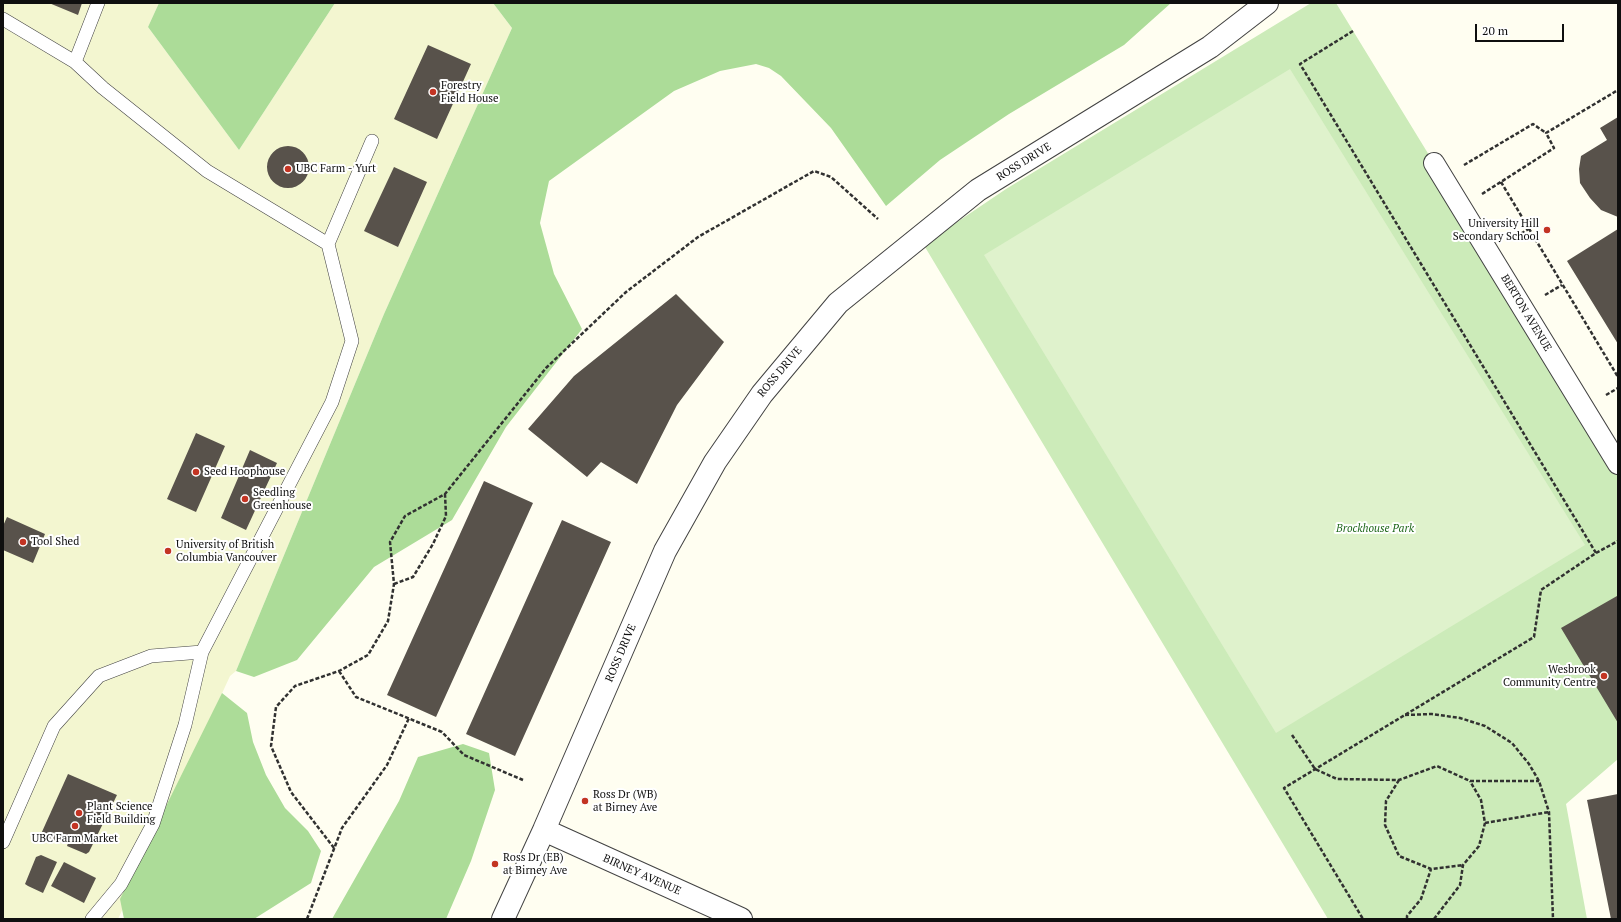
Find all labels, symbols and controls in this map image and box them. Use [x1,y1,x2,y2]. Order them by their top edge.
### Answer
scale bar [1477,16,1566,42]
text: 20 m [1482,23,1508,38]
place label: Forestry Field House [441,79,499,105]
marker: Forestry Field House [428,87,438,97]
street label: ROSS DRIVE [994,140,1054,184]
place label: UBC Farm - Yurt [296,162,376,176]
marker: UBC Farm - Yurt [283,164,293,174]
place label: University Hill Secondary School [1453,217,1539,243]
marker: University Hill Secondary School [1542,225,1552,235]
street label: BERTON AVENUE [1498,272,1554,354]
street label: ROSS DRIVE [755,344,805,400]
place label: Seed Hoophouse [204,465,285,479]
marker: Seed Hoophouse [191,467,201,477]
place label: Seedling Greenhouse [253,486,312,512]
marker: Seedling Greenhouse [240,494,250,504]
park label: Brockhouse Park [1336,522,1414,536]
place label: Tool Shed [31,535,79,549]
marker: Tool Shed [18,537,28,547]
place label: University of British Columbia Vancouver [176,538,277,564]
marker: University of British Columbia Vancouver [163,546,173,556]
street label: ROSS DRIVE [603,622,639,684]
place label: Wesbrook Community Centre [1503,663,1596,689]
marker: Wesbrook Community Centre [1599,671,1609,681]
place label: Ross Dr (WB) at Birney Ave [593,788,657,814]
marker: Ross Dr (WB) at Birney Ave [580,796,590,806]
place label: Plant Science Field Building [87,800,155,826]
marker: Plant Science Field Building [74,808,84,818]
marker: UBC Farm Market [70,821,80,831]
place label: UBC Farm Market [32,832,118,846]
place label: Ross Dr (EB) at Birney Ave [503,851,567,877]
street label: BIRNEY AVENUE [601,852,683,898]
marker: Ross Dr (EB) at Birney Ave [490,859,500,869]

